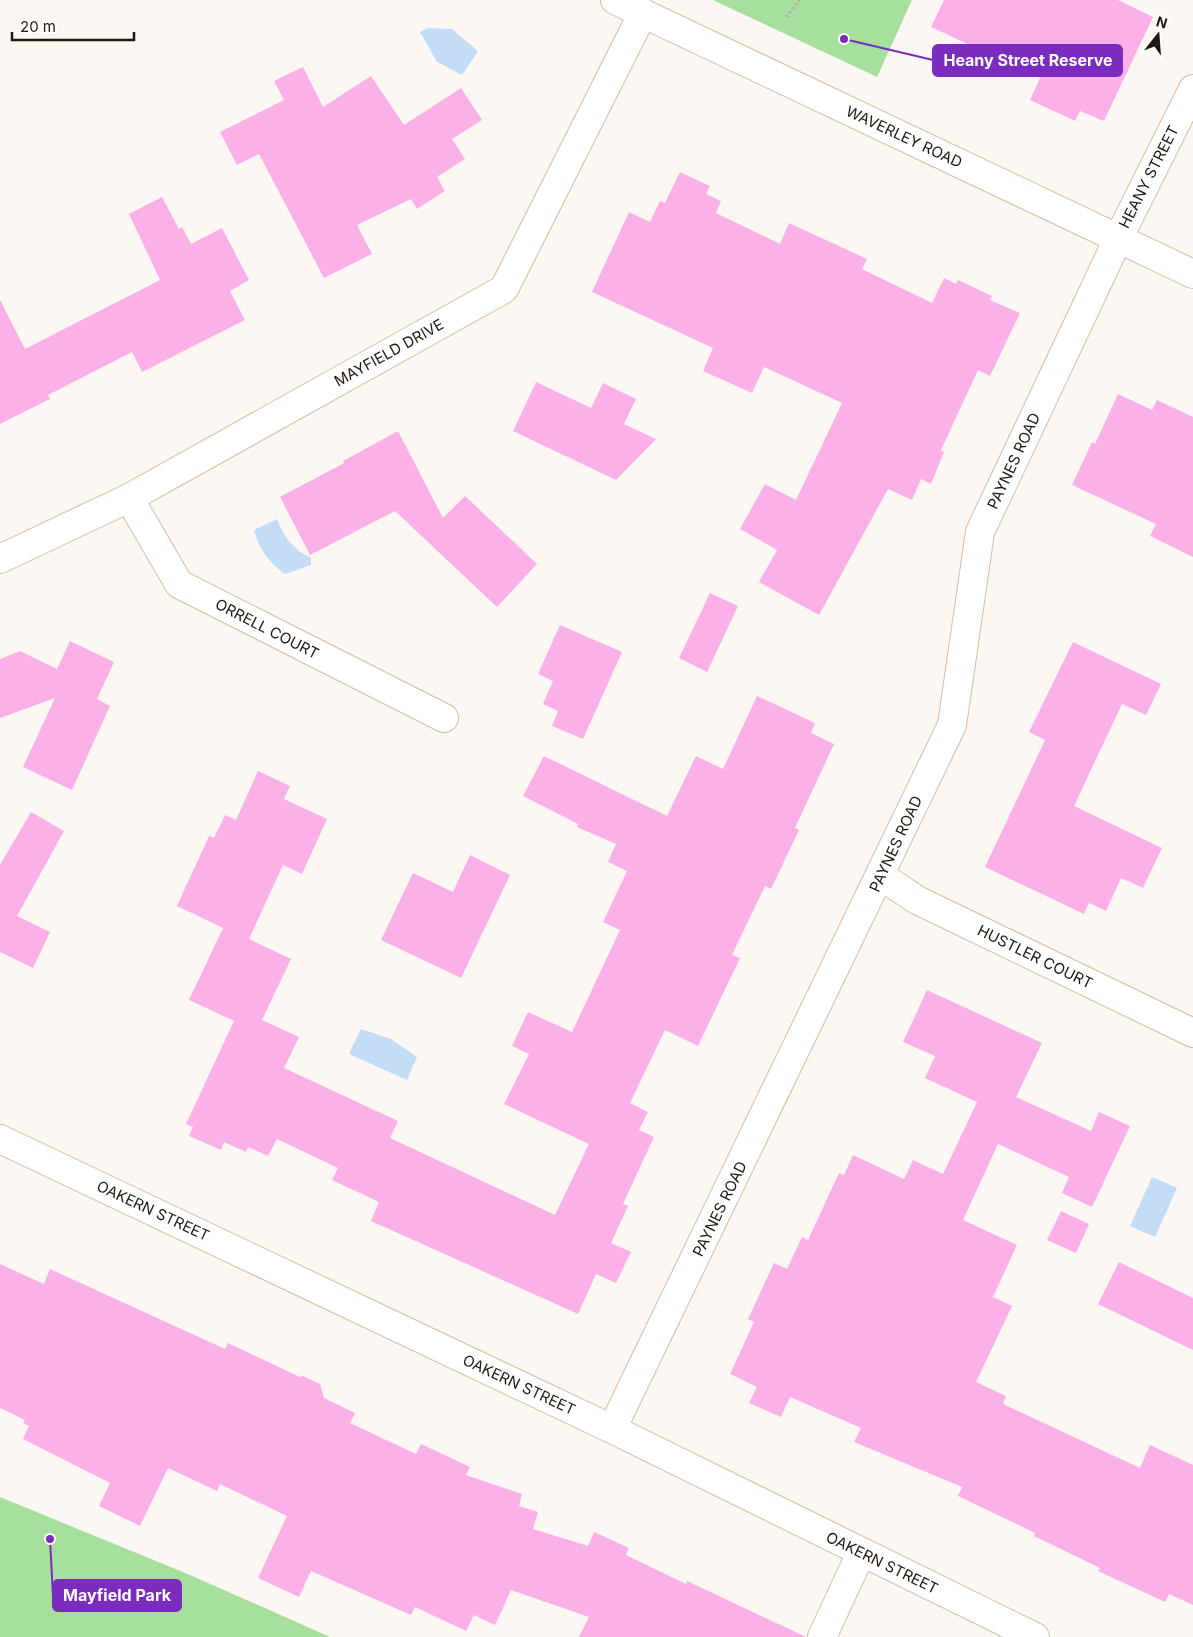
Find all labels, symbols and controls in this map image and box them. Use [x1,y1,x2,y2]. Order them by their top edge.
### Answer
scale bar [12,10,135,42]
north arrow [1133,10,1183,60]
text: N [1154,12,1170,32]
text: 20 m [20,17,56,36]
callout: Heany Street Reserve [933,45,1122,76]
text: Heany Street Reserve [943,50,1113,70]
street label: WAVERLEY ROAD [843,101,965,172]
street label: HEANY STREET [1114,122,1183,231]
street label: MAYFIELD DRIVE [331,315,447,391]
street label: PAYNES ROAD [983,410,1044,512]
street label: ORRELL COURT [212,594,322,663]
street label: PAYNES ROAD [865,793,926,895]
street label: HUSTLER COURT [974,920,1096,993]
street label: PAYNES ROAD [688,1158,751,1260]
street label: OAKERN STREET [94,1176,213,1245]
street label: OAKERN STREET [460,1350,579,1419]
street label: OAKERN STREET [823,1527,941,1598]
callout: Mayfield Park [53,1580,181,1611]
text: Mayfield Park [63,1585,172,1605]

